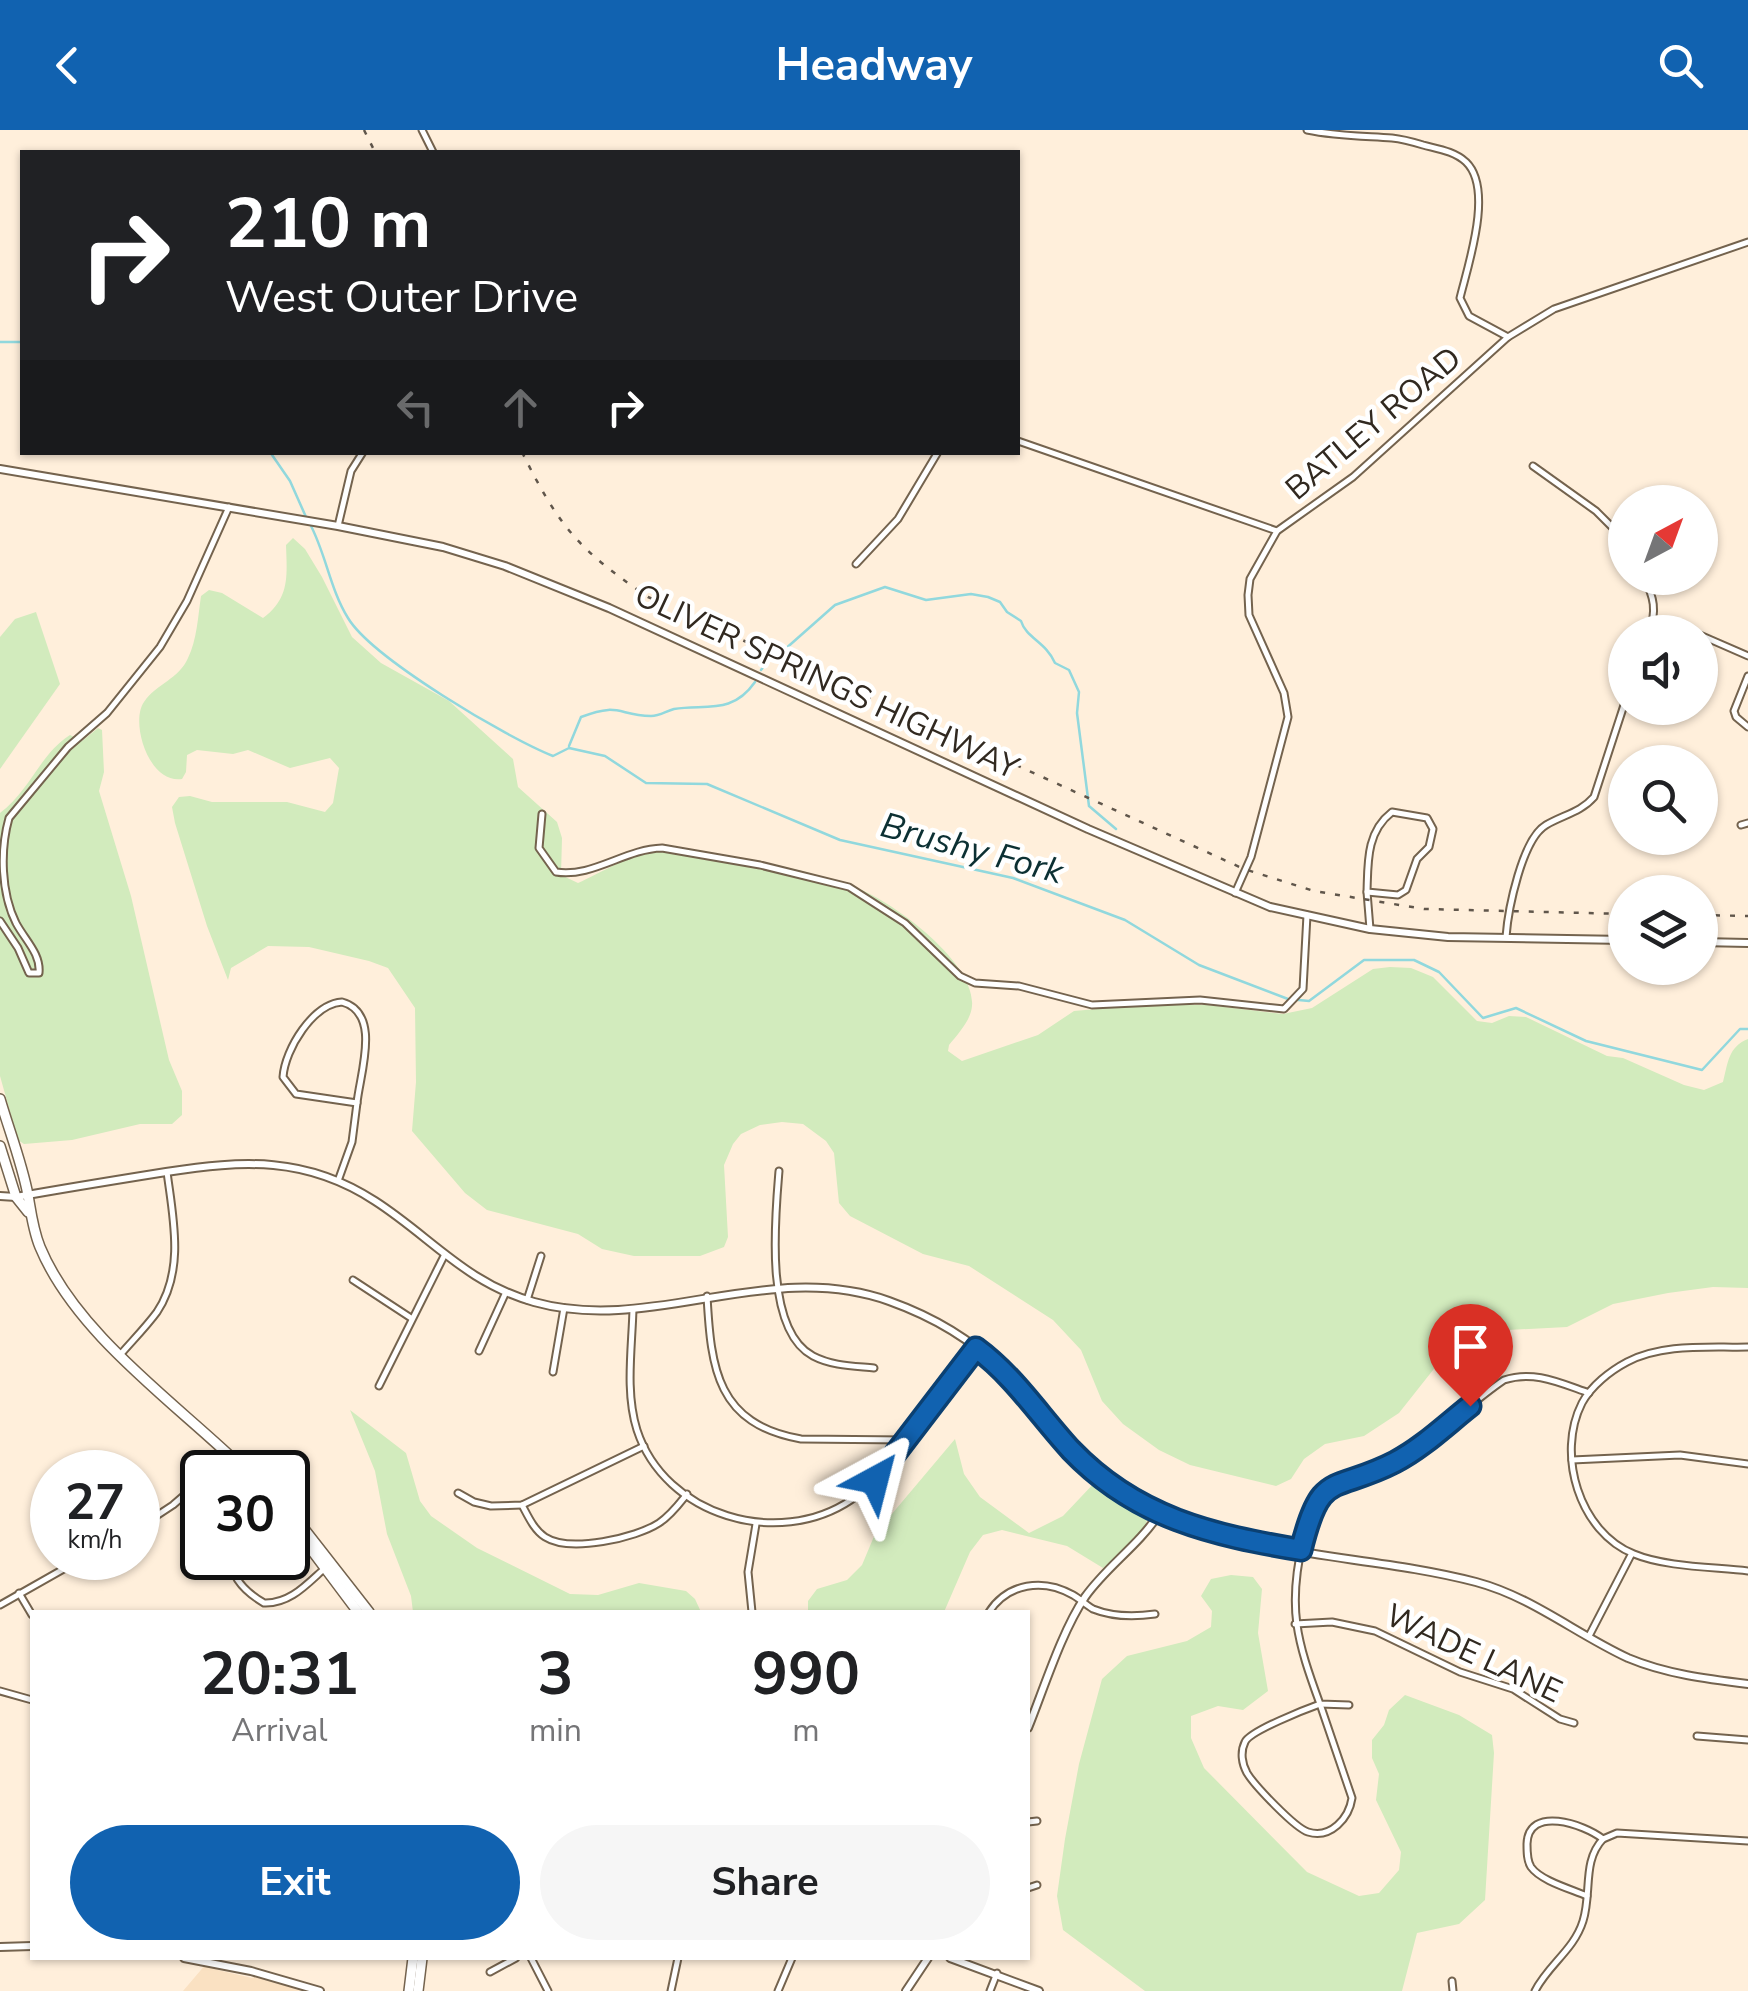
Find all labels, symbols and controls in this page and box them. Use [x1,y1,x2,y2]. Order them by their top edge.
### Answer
text: Headway [776,35,972,96]
icon: back [40,38,95,93]
icon: search [1653,38,1708,93]
text: 210 m [225,176,431,272]
icon: right [60,190,190,320]
text: West Outer Drive [225,267,578,328]
street label: BATLEY ROAD [1276,337,1470,510]
icon: left [388,380,443,435]
icon: ahead [493,380,548,435]
icon: right [598,380,653,435]
north arrow [1608,485,1718,595]
map controls [1608,485,1718,985]
street label: OLIVER SPRINGS HIGHWAY [628,573,1026,790]
button: sound [1608,615,1718,725]
button: search [1608,745,1718,855]
water label: Brushy Fork [875,802,1070,896]
button: layers [1608,875,1718,985]
pin [1428,1304,1513,1407]
icon: arrive [1443,1319,1498,1374]
position arrow [823,1428,927,1532]
speed limit sign: 30 [180,1450,310,1580]
text: 27 [65,1468,125,1537]
text: km/h [67,1523,123,1557]
street label: WADE LANE [1379,1594,1569,1713]
text: 20:31 [200,1633,359,1715]
text: 3 [537,1633,573,1715]
text: 990 [752,1633,860,1715]
text: Arrival [231,1709,328,1752]
text: min [529,1709,582,1752]
text: m [792,1709,820,1752]
button: Exit [70,1825,520,1940]
button: Share [540,1825,990,1940]

